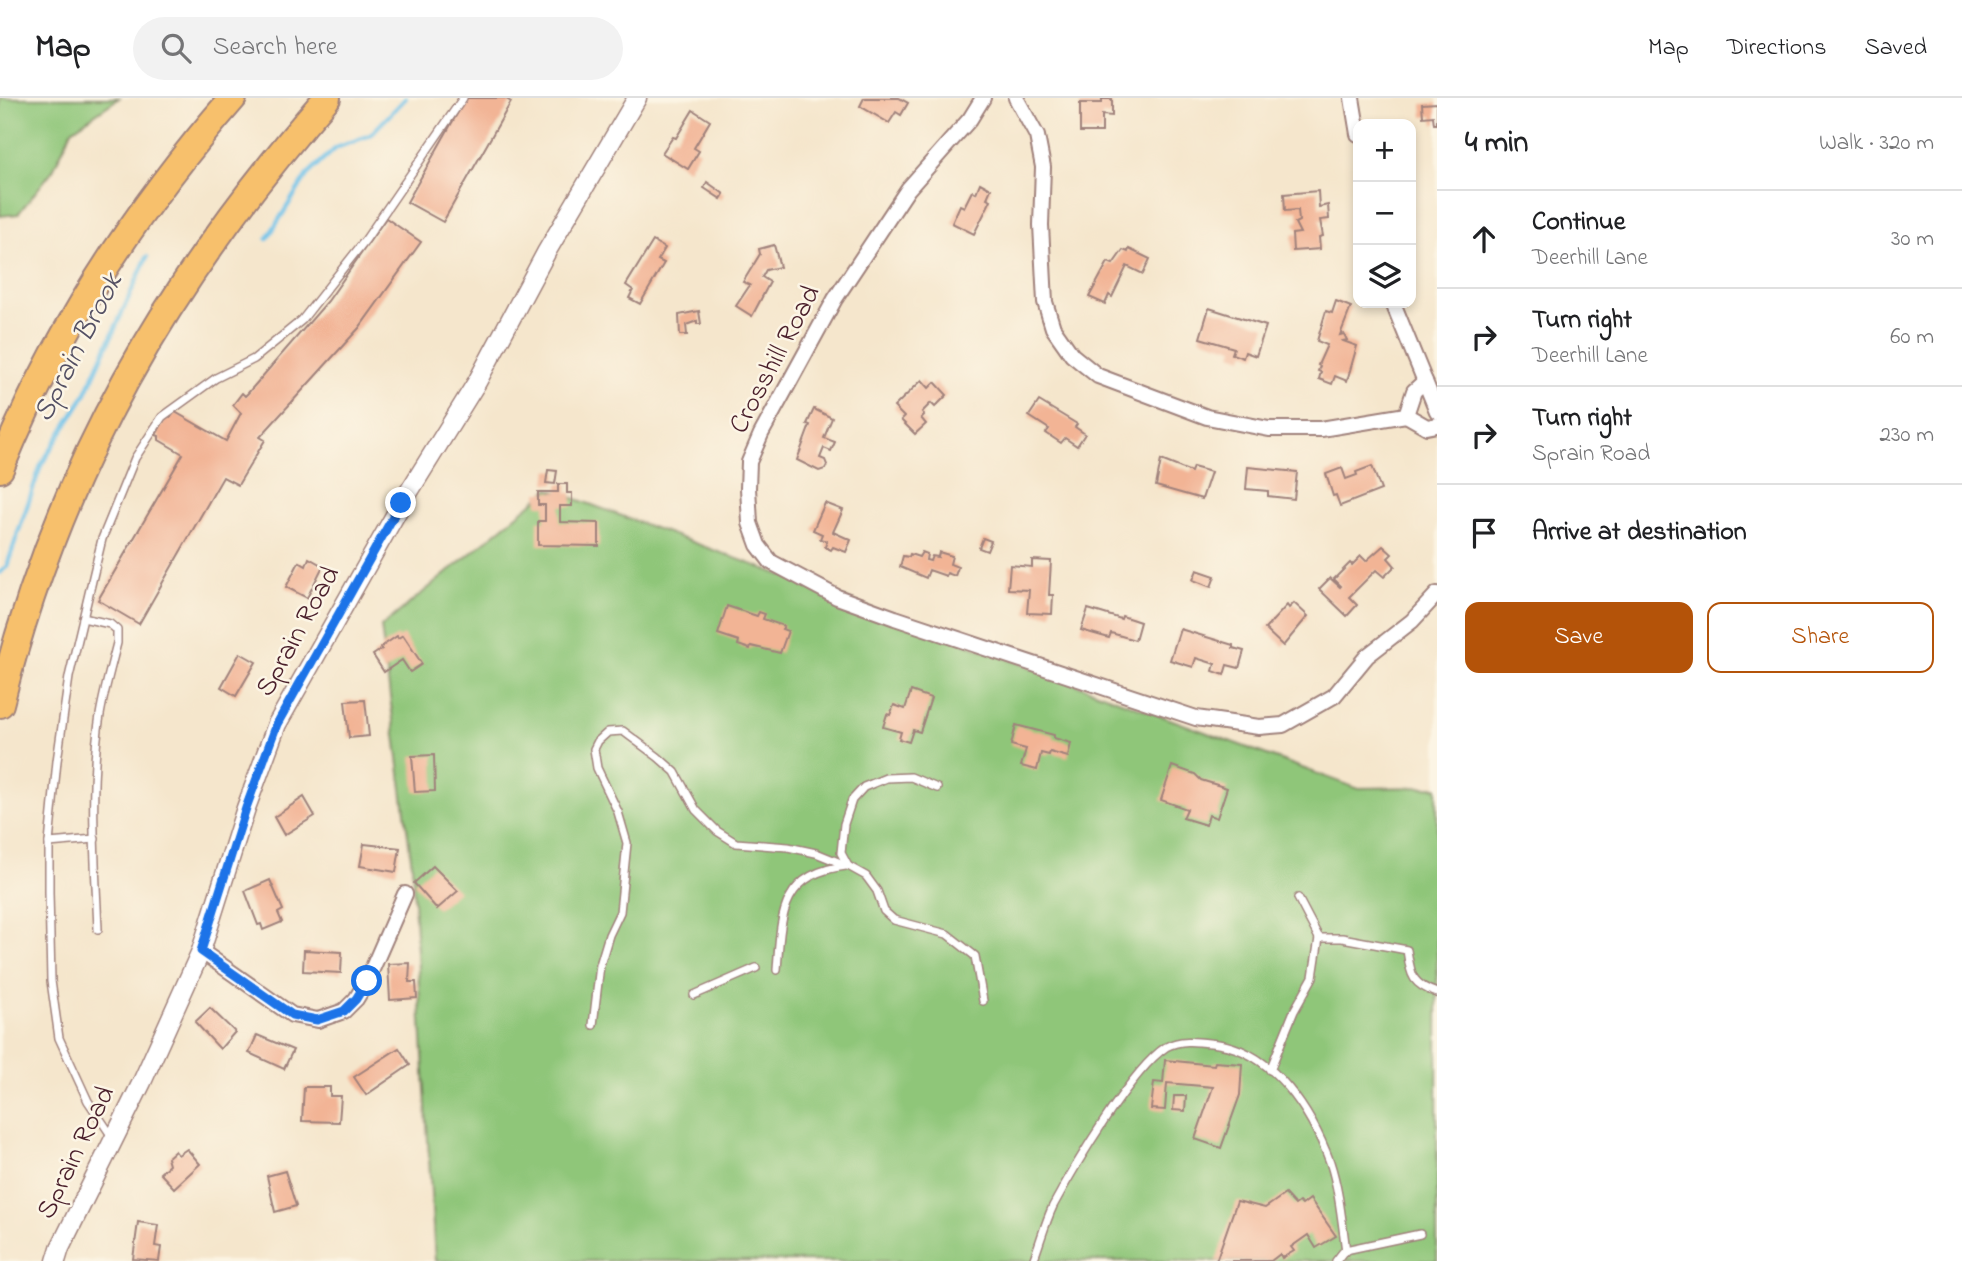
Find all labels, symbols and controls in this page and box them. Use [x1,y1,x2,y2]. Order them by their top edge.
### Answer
search box [133,17,623,80]
text: Map [35,24,91,72]
icon: search [157,29,195,67]
text: Search here [213,29,337,67]
text: Map [1648,31,1689,66]
text: Directions [1727,31,1826,66]
text: Saved [1864,31,1927,66]
map controls [1353,119,1416,308]
button: + [1353,119,1416,182]
text: 4 min [1465,122,1528,166]
text: Walk · 320 m [1819,127,1934,160]
button: − [1353,182,1416,245]
text: Continue [1532,204,1625,242]
icon: ahead [1465,220,1503,258]
text: 30 m [1891,223,1934,256]
text: Deerhill Lane [1532,242,1648,275]
button: layers [1353,245,1416,308]
water label: Sprain Brook [23,264,136,430]
street label: Crosshill Road [720,278,832,441]
text: Turn right [1532,302,1632,340]
icon: right [1465,318,1503,356]
text: 60 m [1890,321,1934,354]
text: Deerhill Lane [1532,340,1648,373]
text: Turn right [1532,400,1632,438]
icon: right [1465,416,1503,454]
text: 230 m [1880,419,1934,452]
text: Sprain Road [1532,438,1650,471]
route end [385,487,416,518]
icon: arrive [1465,514,1503,552]
text: Arrive at destination [1532,514,1747,552]
street label: Sprain Road [246,559,352,705]
button: Save [1465,602,1693,673]
button: Share [1707,602,1934,673]
route start [351,965,382,996]
street label: Sprain Road [27,1079,127,1227]

